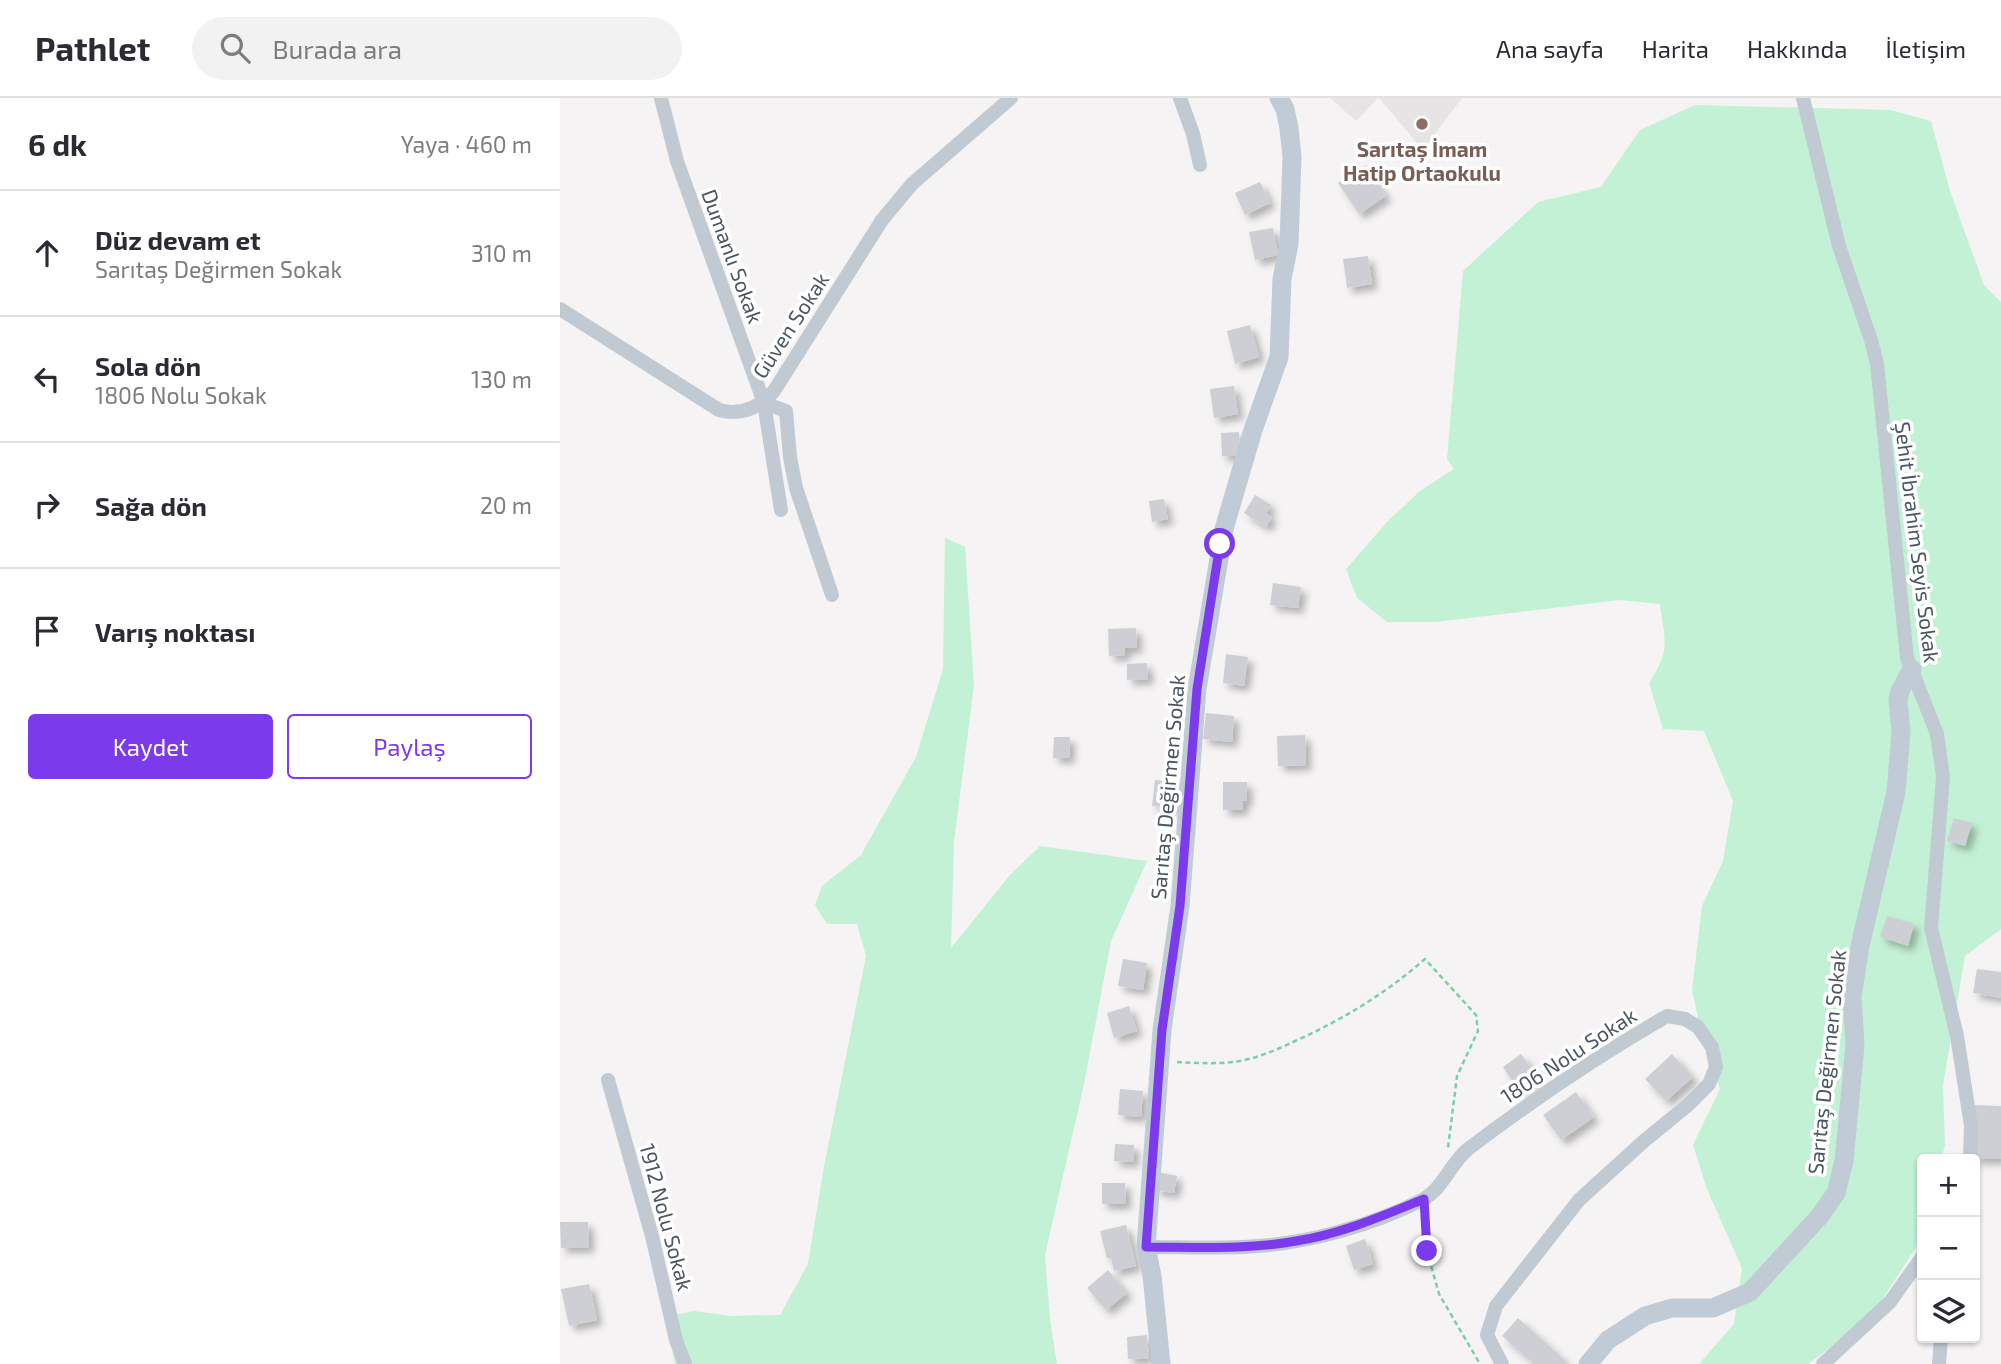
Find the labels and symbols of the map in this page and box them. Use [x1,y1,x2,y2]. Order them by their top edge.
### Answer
marker: Sarıtaş İmam Hatip Ortaokulu [1414,116,1430,132]
place label: Sarıtaş İmam Hatip Ortaokulu [1343,136,1501,185]
street label: Dumanlı Sokak [697,186,769,327]
street label: Güven Sokak [747,267,834,383]
street label: Şehit İbrahim Seyis Sokak [1889,420,1945,664]
route start [1204,528,1235,559]
street label: Sarıtaş Değirmen Sokak [1145,673,1191,901]
street label: Sarıtaş Değirmen Sokak [1802,948,1852,1176]
street label: 1806 Nolu Sokak [1495,1002,1641,1108]
street label: 1912 Nolu Sokak [635,1141,699,1294]
route end [1411,1235,1442,1266]

